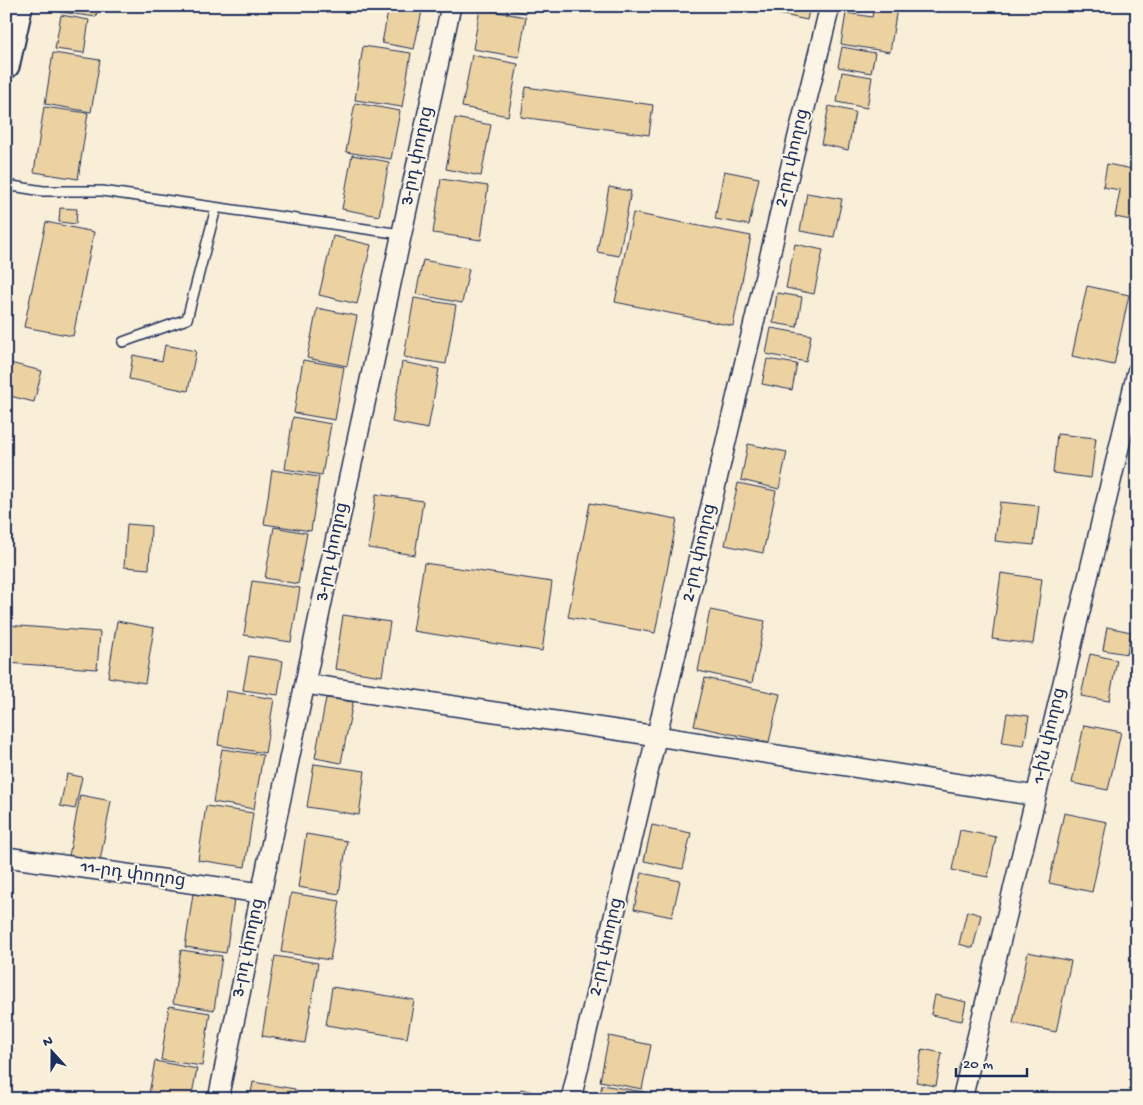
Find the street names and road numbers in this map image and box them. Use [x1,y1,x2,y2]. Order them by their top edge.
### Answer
street label: 3-րդ փողոց [397,104,439,209]
street label: 2-րդ փողոց [771,107,815,209]
street label: 3-րդ փողոց [312,500,354,605]
street label: 2-րդ փողոց [678,502,722,604]
street label: 1-ին փողոց [1029,686,1071,787]
street label: 11-րդ փողոց [78,857,187,893]
street label: 3-րդ փողոց [228,896,270,1001]
street label: 2-րդ փողոց [585,896,629,998]

